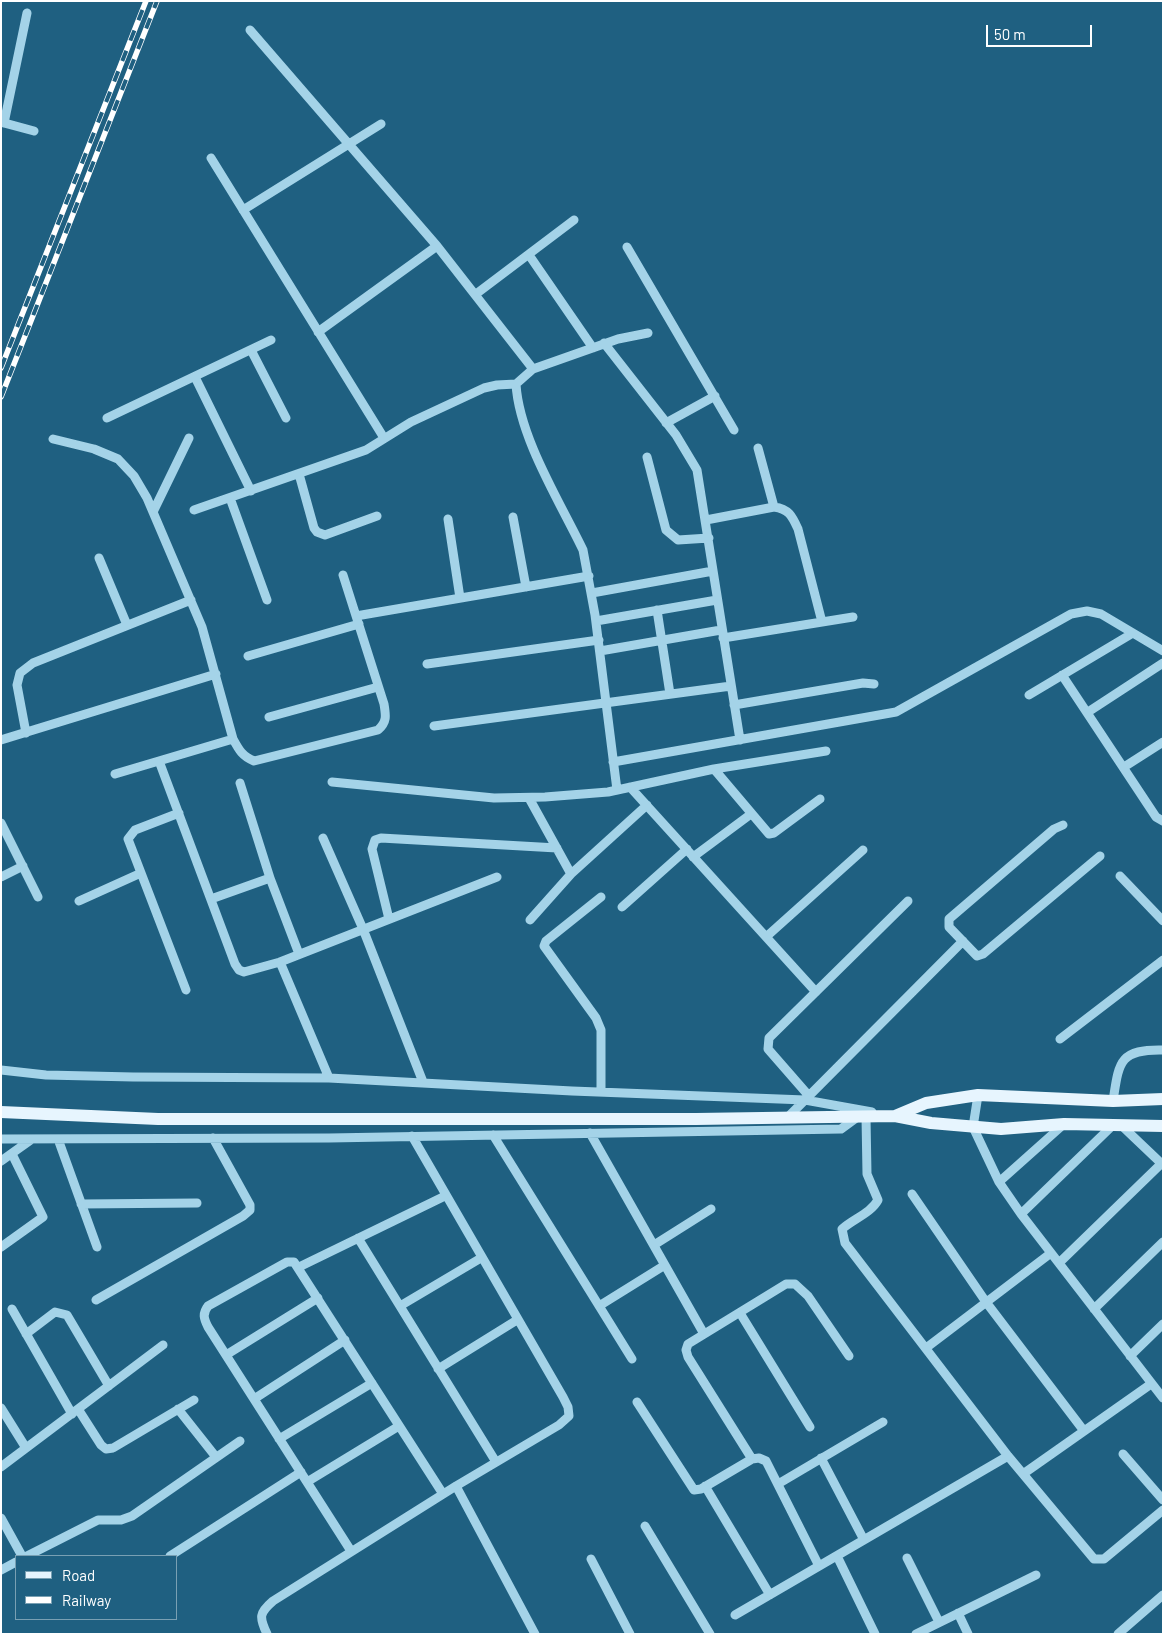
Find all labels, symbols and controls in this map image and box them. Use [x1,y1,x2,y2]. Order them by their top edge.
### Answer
scale bar [989,15,1095,47]
text: 50 m [994,25,1026,43]
legend [15,1555,178,1620]
text: Road [62,1566,95,1584]
text: Railway [62,1591,111,1609]

